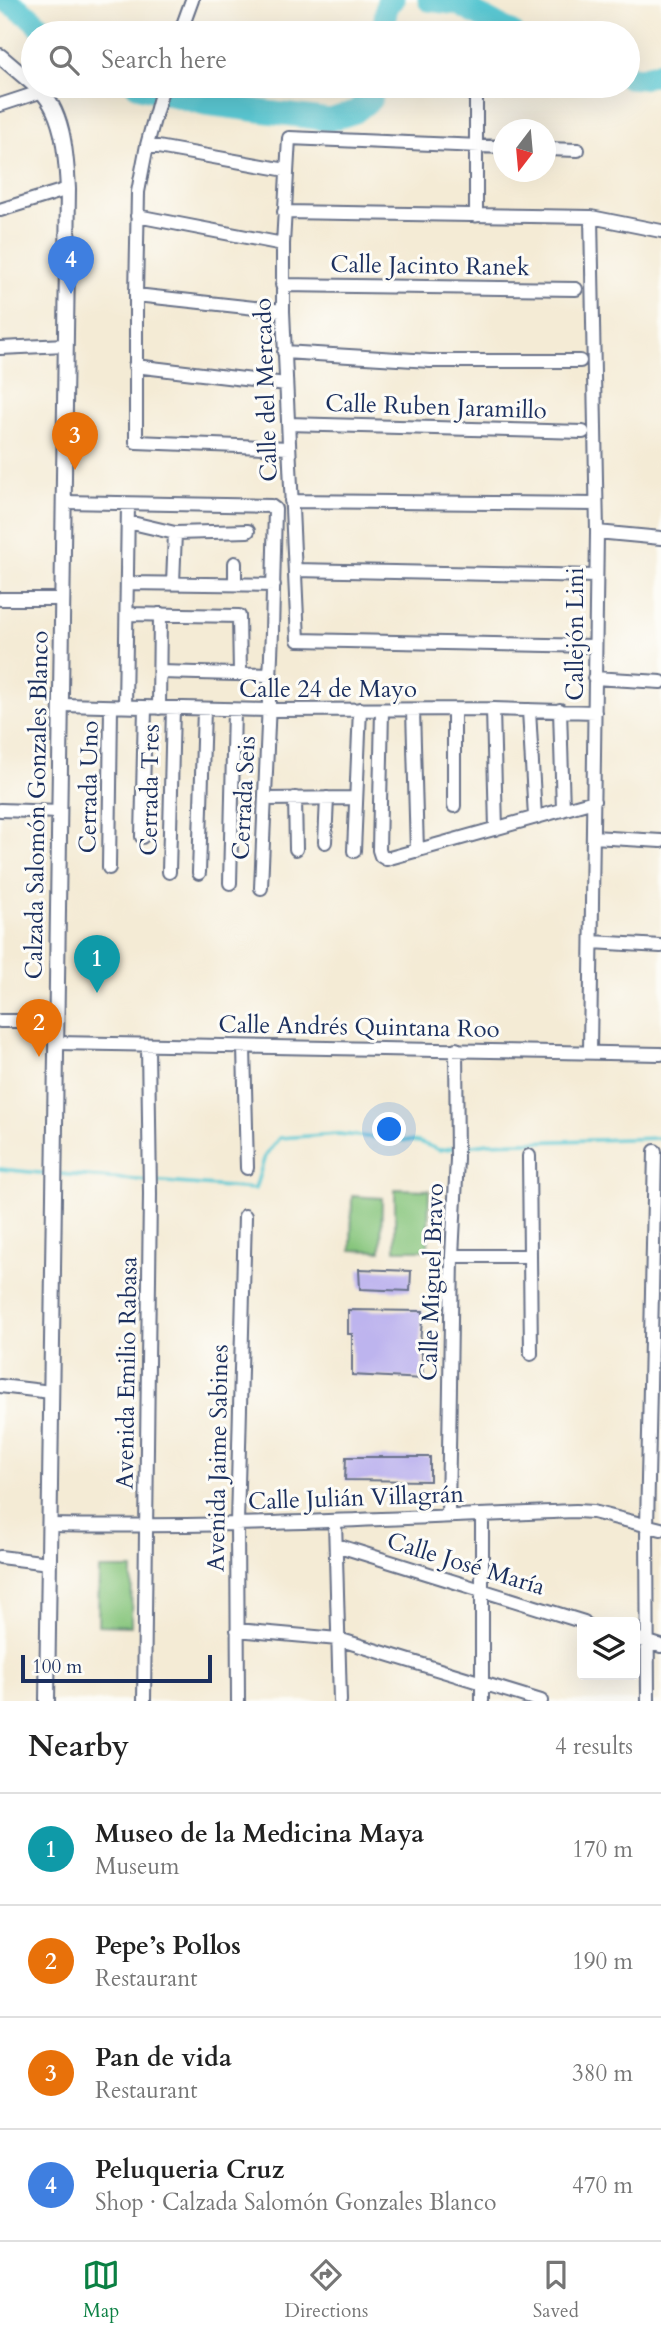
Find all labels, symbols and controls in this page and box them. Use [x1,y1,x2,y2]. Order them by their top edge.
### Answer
search box [21,21,640,98]
icon: search [45,41,83,79]
text: Search here [101,42,227,77]
north arrow [493,119,556,182]
pin: 4 [48,236,94,294]
street label: Calle Jacinto Ranek [330,248,530,284]
street label: Calle del Mercado [246,298,286,482]
street label: Calle Ruben Jaramillo [325,387,547,427]
pin: 3 [52,412,98,470]
street label: Callejón Lini [559,567,592,701]
street label: Calzada Salomón Gonzales Blanco [17,630,57,980]
street label: Calle 24 de Mayo [239,673,417,706]
street label: Cerrada Uno [71,720,107,854]
street label: Cerrada Tres [132,724,168,856]
street label: Cerrada Seis [224,735,264,861]
pin: 1 [74,935,120,993]
pin: 2 [16,999,62,1057]
street label: Calle Andrés Quintana Roo [218,1008,500,1046]
your location [372,1112,406,1146]
street label: Calle Miguel Bravo [412,1182,452,1382]
street label: Avenida Emilio Rabasa [108,1256,146,1490]
street label: Avenida Jaime Sabines [200,1344,236,1572]
street label: Calle Julián Villagrán [247,1478,465,1518]
street label: Calle José María [383,1524,550,1604]
map controls [577,1617,640,1680]
button: layers [577,1617,640,1680]
scale bar [21,1652,212,1684]
text: 100 m [32,1654,82,1680]
text: Nearby [28,1726,129,1767]
text: 4 results [555,1731,633,1762]
text: Museo de la Medicina Maya [95,1816,424,1851]
text: 1 [45,1834,57,1865]
text: 170 m [572,1834,633,1865]
text: Museum [95,1851,180,1882]
text: Pepe’s Pollos [95,1928,241,1963]
text: 2 [45,1946,57,1977]
text: 190 m [572,1946,633,1977]
text: Restaurant [95,1963,198,1994]
text: Pan de vida [95,2040,232,2075]
text: 3 [45,2058,57,2089]
text: 380 m [572,2058,633,2089]
text: Restaurant [95,2075,198,2106]
text: Peluqueria Cruz [95,2152,284,2187]
text: 4 [45,2170,57,2201]
text: 470 m [572,2170,633,2201]
text: Shop · Calzada Salomón Gonzales Blanco [95,2187,496,2218]
tab: Map [82,2256,120,2324]
tab: Directions [285,2256,368,2324]
tab: Saved [533,2256,579,2324]

